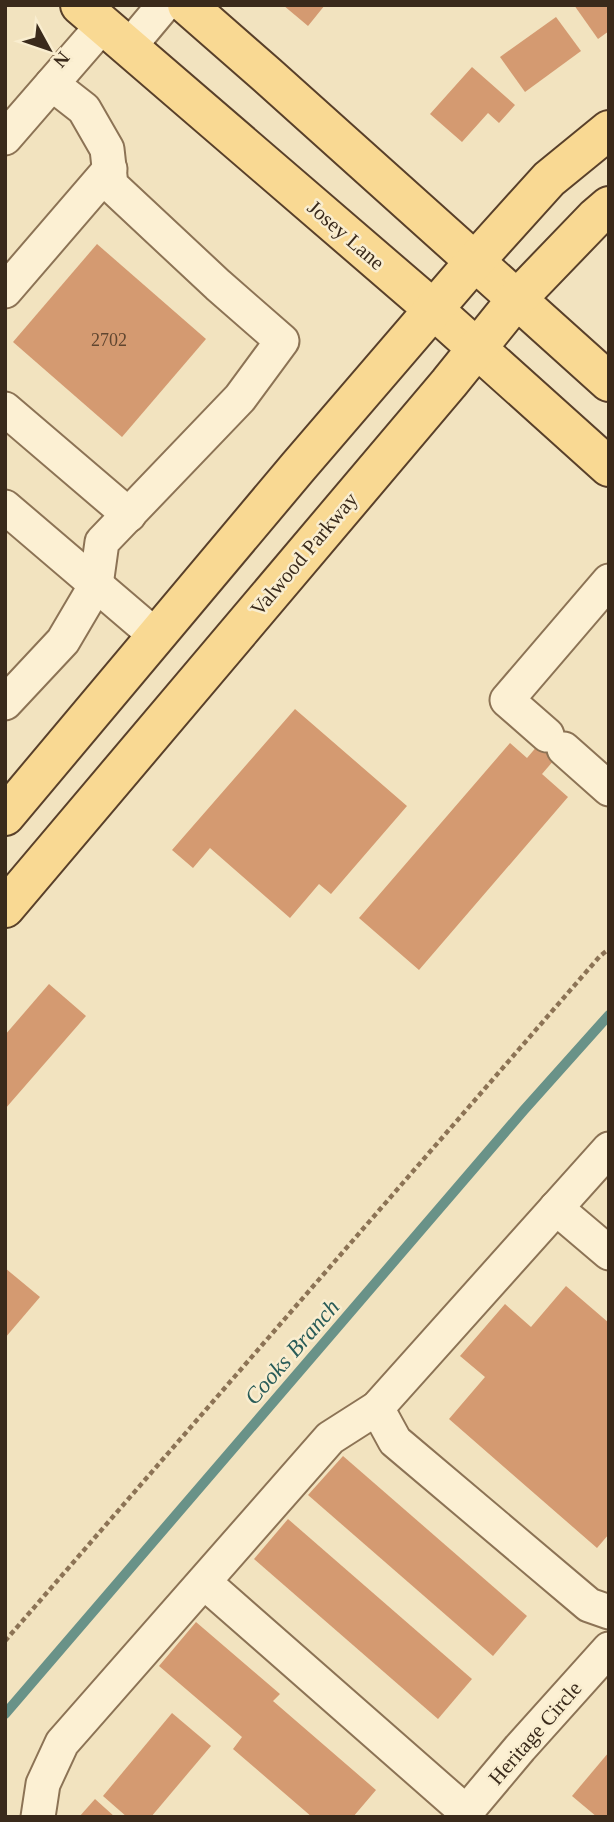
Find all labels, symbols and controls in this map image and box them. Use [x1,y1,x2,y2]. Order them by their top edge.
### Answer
north arrow [14,14,84,84]
text: N [49,48,74,72]
street label: Josey Lane [303,195,389,275]
house number: 2702 [91,330,127,350]
street label: Valwood Parkway [246,487,363,620]
water label: Cooks Branch [240,1294,344,1410]
street label: Heritage Circle [484,1677,586,1789]

